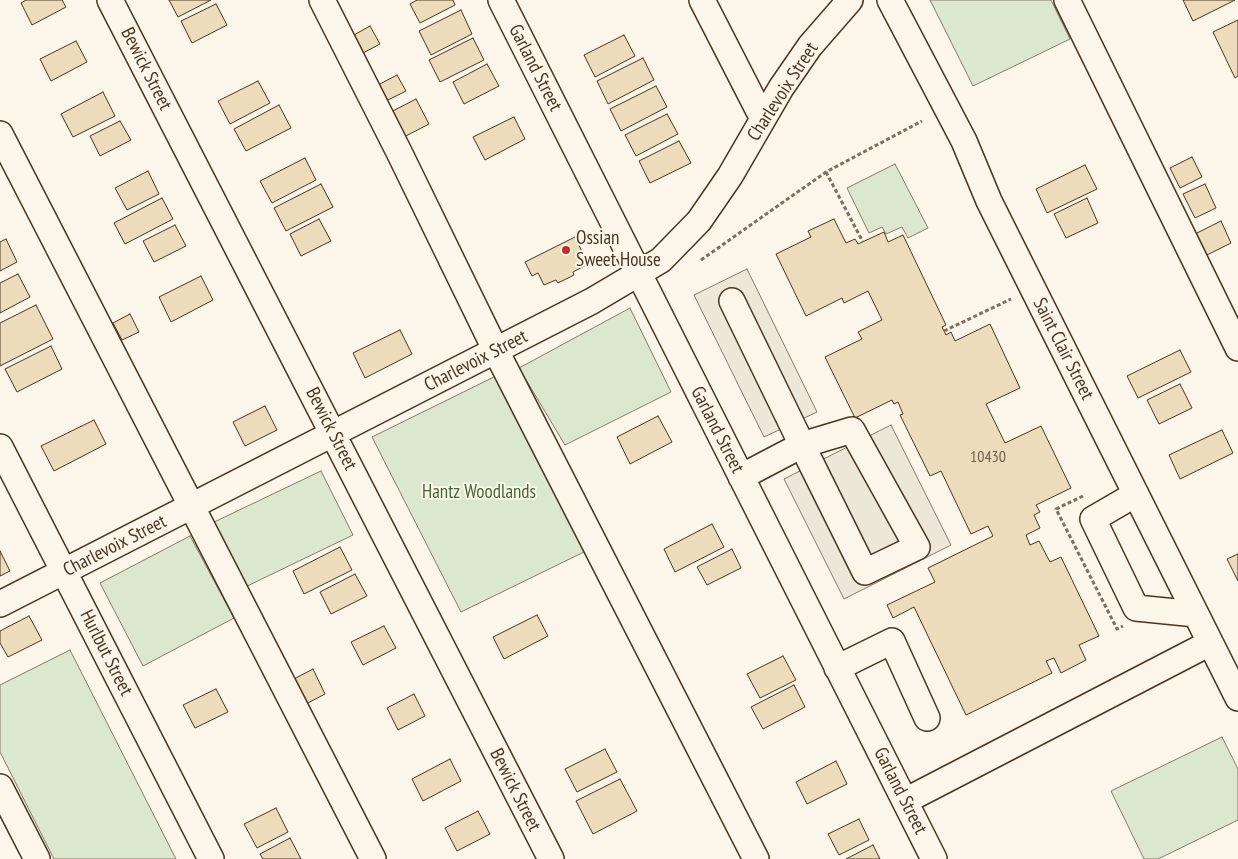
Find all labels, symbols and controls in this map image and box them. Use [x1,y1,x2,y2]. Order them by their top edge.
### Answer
street label: Garland Street [503,21,567,115]
street label: Bewick Street [116,24,176,114]
street label: Charlevoix Street [743,39,823,145]
place label: Ossian Sweet House [576,228,661,272]
marker: Ossian Sweet House [560,244,572,256]
street label: Saint Clair Street [1028,294,1098,404]
street label: Charlevoix Street [421,325,531,397]
street label: Garland Street [685,383,749,477]
street label: Bewick Street [301,384,361,474]
house number: 10430 [970,447,1006,467]
park label: Hantz Woodlands [422,482,536,504]
street label: Charlevoix Street [60,510,170,582]
street label: Hurlbut Street [75,606,137,700]
street label: Garland Street [868,744,932,838]
street label: Bewick Street [485,745,545,835]

